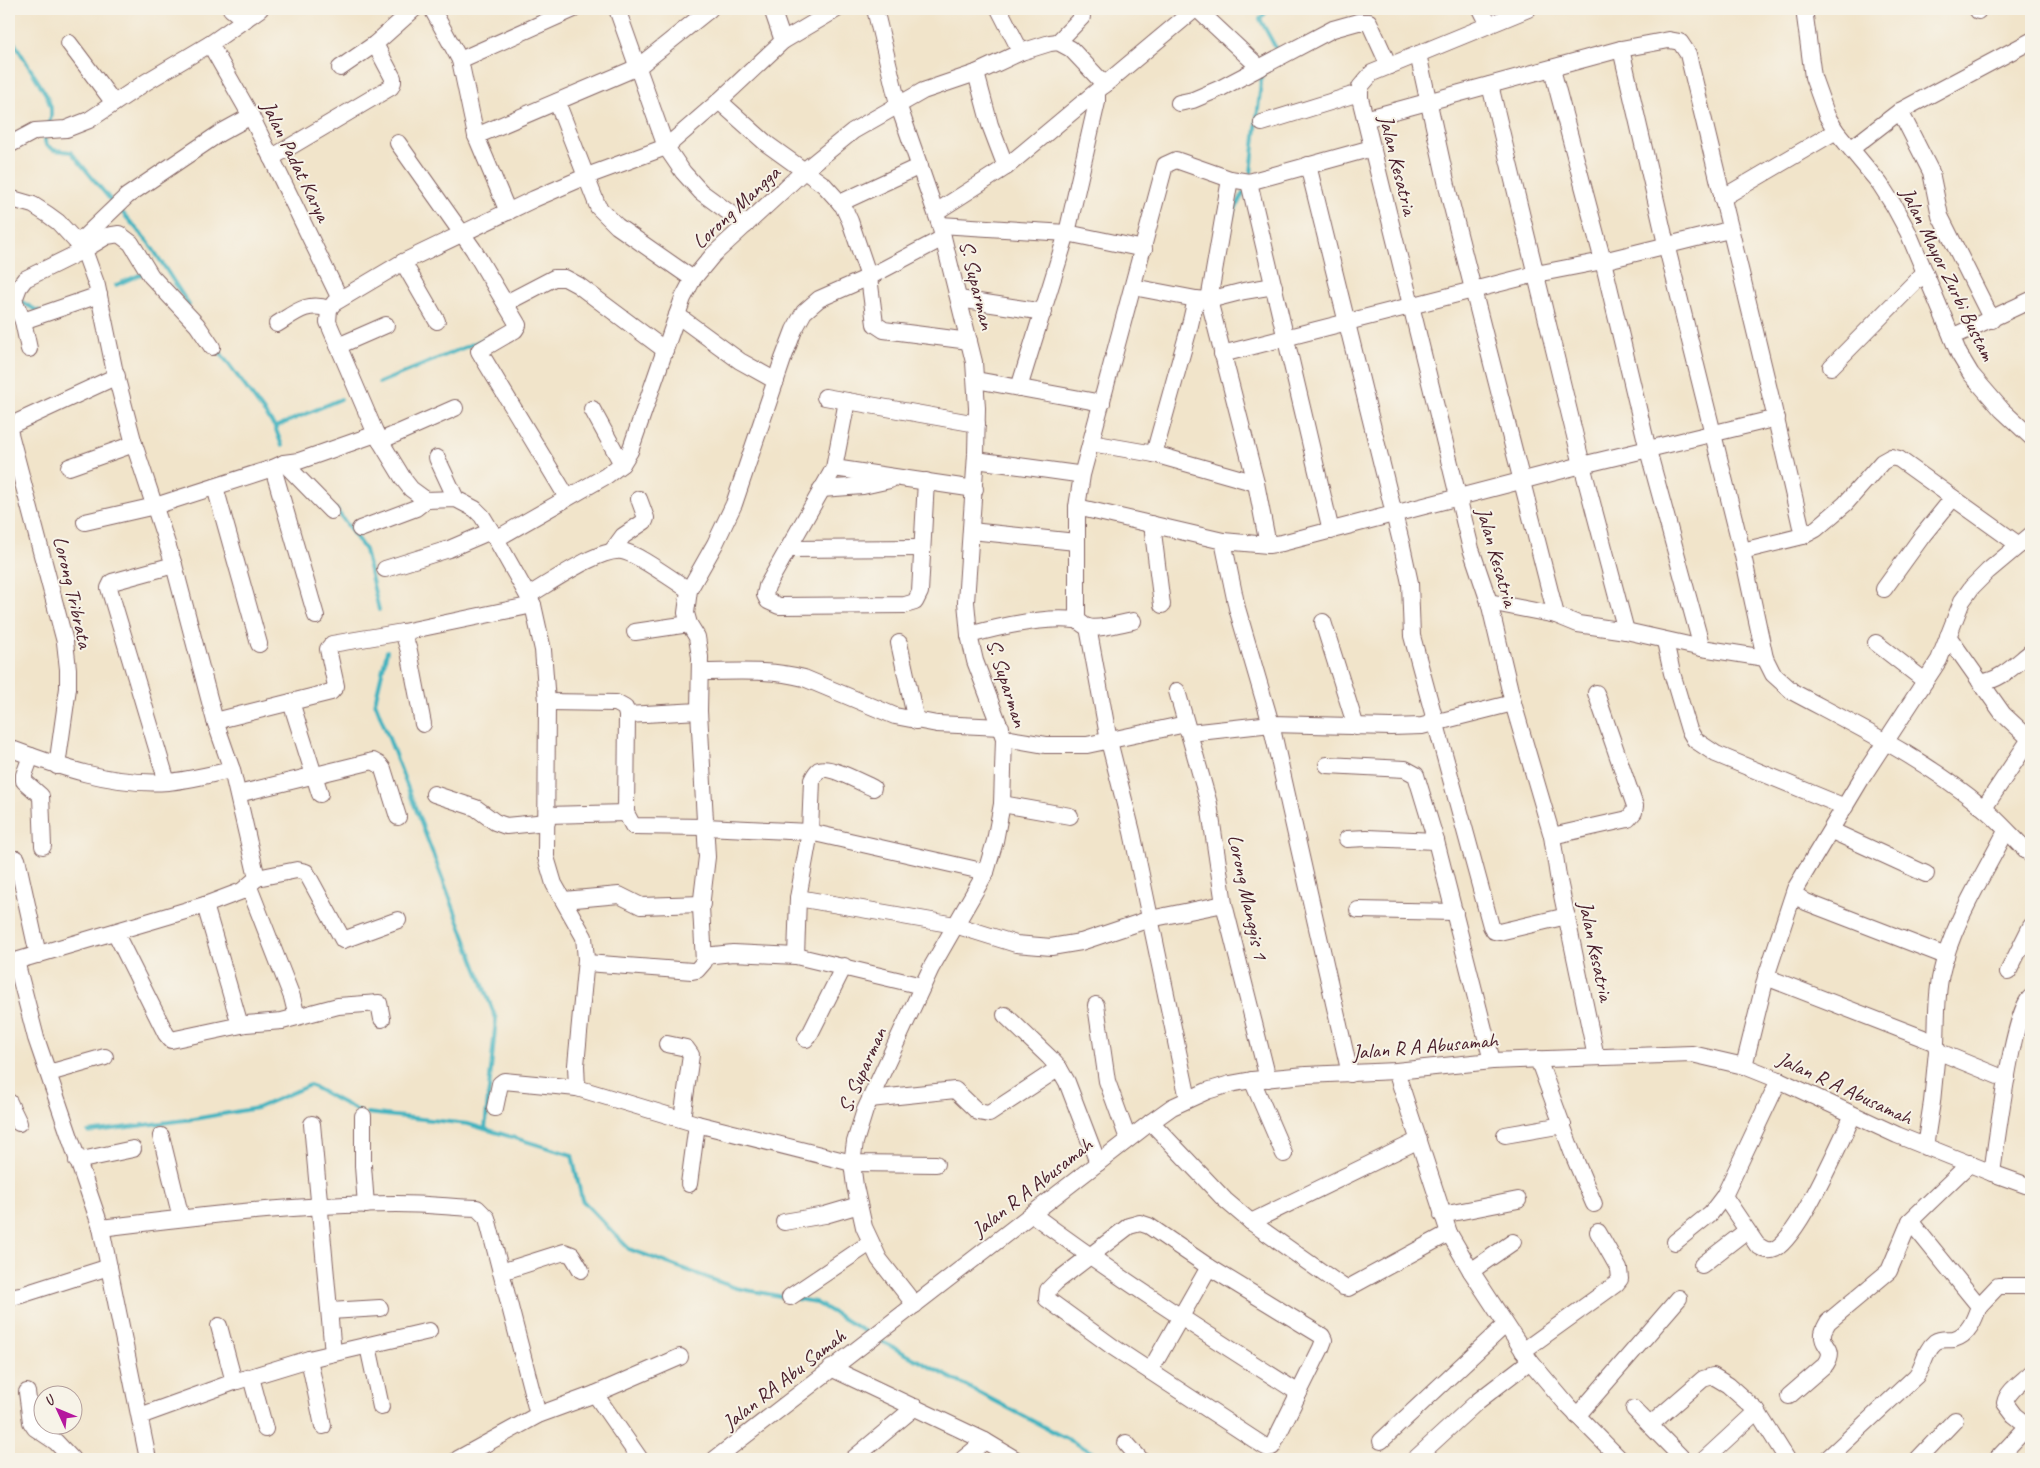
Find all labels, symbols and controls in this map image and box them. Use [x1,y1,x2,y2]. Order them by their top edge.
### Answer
street label: Jalan Padat Karya [255,96,337,228]
street label: Jalan Kesatria [1373,111,1424,220]
street label: Lorong Mangga [687,159,787,254]
street label: Jalan Mayor Zurbi Bustam [1894,182,2002,366]
street label: S. Suparman [953,238,1001,333]
street label: Jalan Kesatria [1470,503,1524,612]
street label: Lorong Tribrata [48,534,99,652]
street label: S. Suparman [981,636,1034,731]
street label: Lorong Manggis 1 [1222,832,1274,963]
street label: Jalan Kesatria [1572,898,1620,1006]
street label: S. Suparman [832,1023,893,1117]
street label: Jalan R A Abusamah [1350,1027,1500,1065]
street label: Jalan R A Abusamah [1772,1045,1918,1131]
street label: Jalan R A Abusamah [966,1131,1099,1243]
street label: Jalan RA Abu Samah [716,1322,852,1436]
north arrow [32,1386,82,1436]
text: U [41,1391,60,1410]

